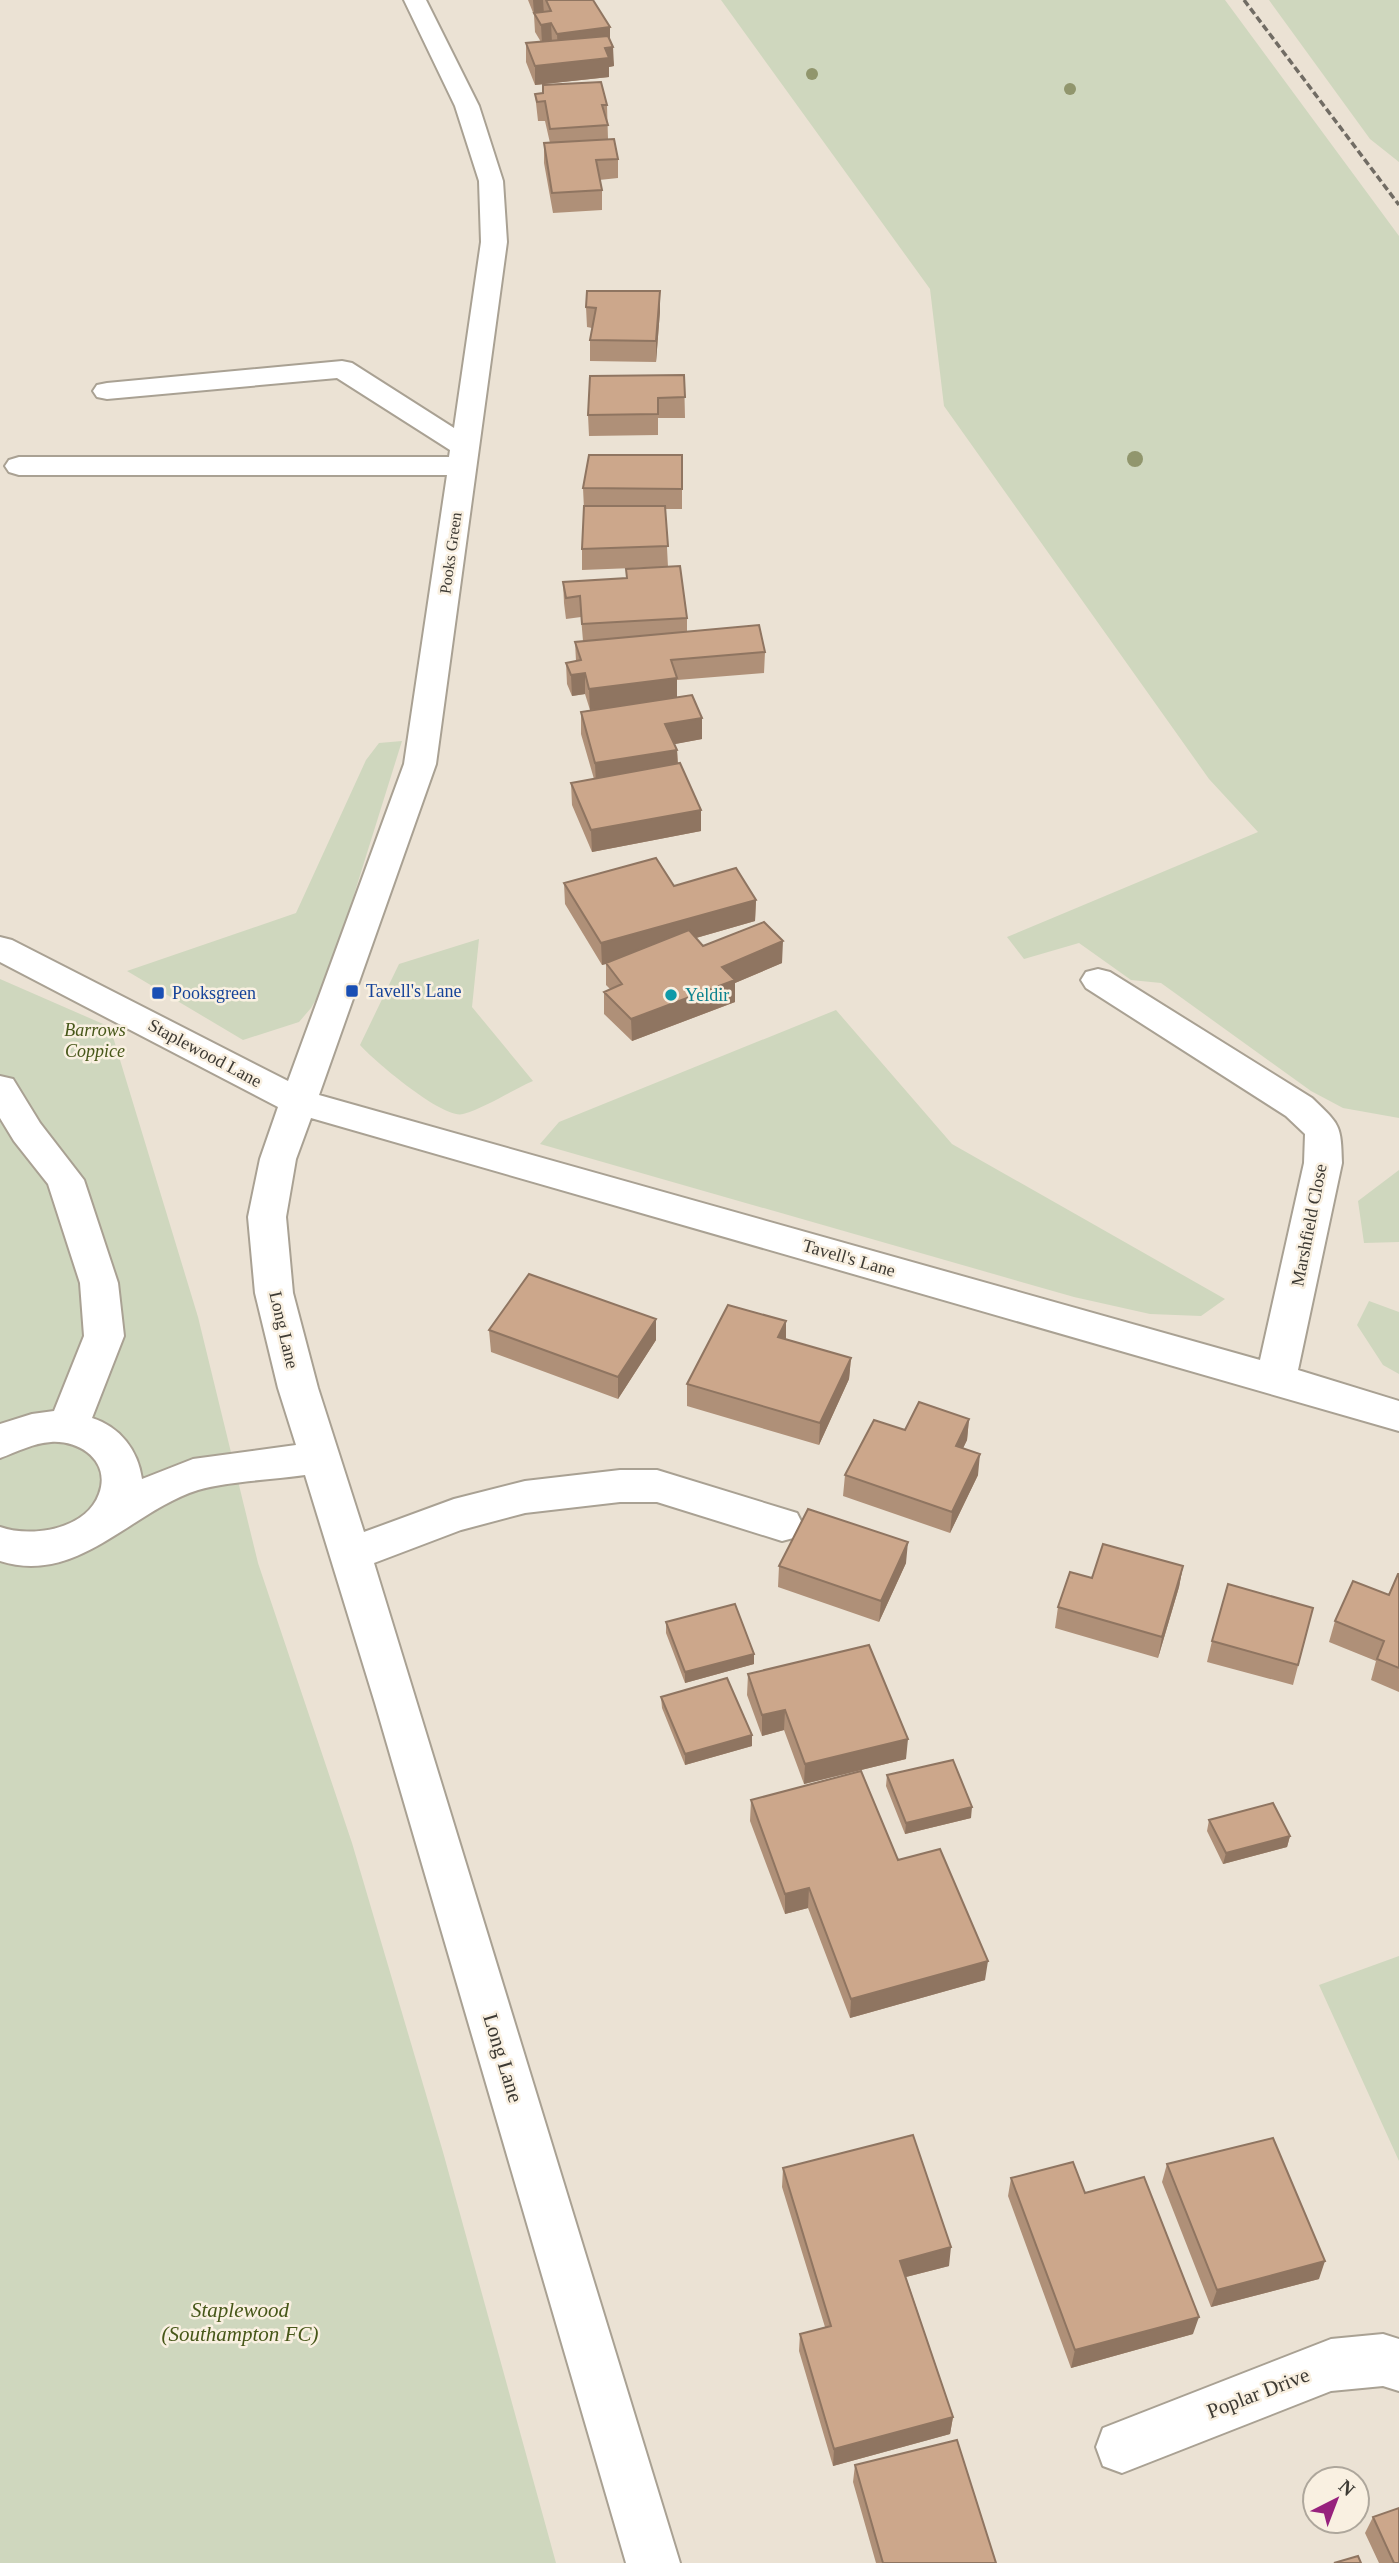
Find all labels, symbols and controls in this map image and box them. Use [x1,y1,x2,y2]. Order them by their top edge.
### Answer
street label: Pooks Green [436,511,465,595]
place label: Tavell's Lane [366,981,461,1001]
place label: Pooksgreen [172,983,256,1003]
marker: Tavell's Lane [344,983,360,999]
marker: Pooksgreen [150,985,166,1001]
place label: Yeldir [685,985,729,1005]
marker: Yeldir [663,987,679,1003]
street label: Staplewood Lane [145,1015,265,1091]
park label: Barrows Coppice [64,1020,126,1061]
street label: Marshfield Close [1287,1162,1331,1288]
street label: Tavell's Lane [800,1235,898,1281]
street label: Long Lane [265,1290,303,1370]
street label: Long Lane [478,2011,528,2105]
park label: Staplewood (Southampton FC) [162,2298,318,2346]
street label: Poplar Drive [1203,2362,1313,2424]
north arrow [1301,2465,1371,2535]
text: N [1335,2475,1359,2500]

